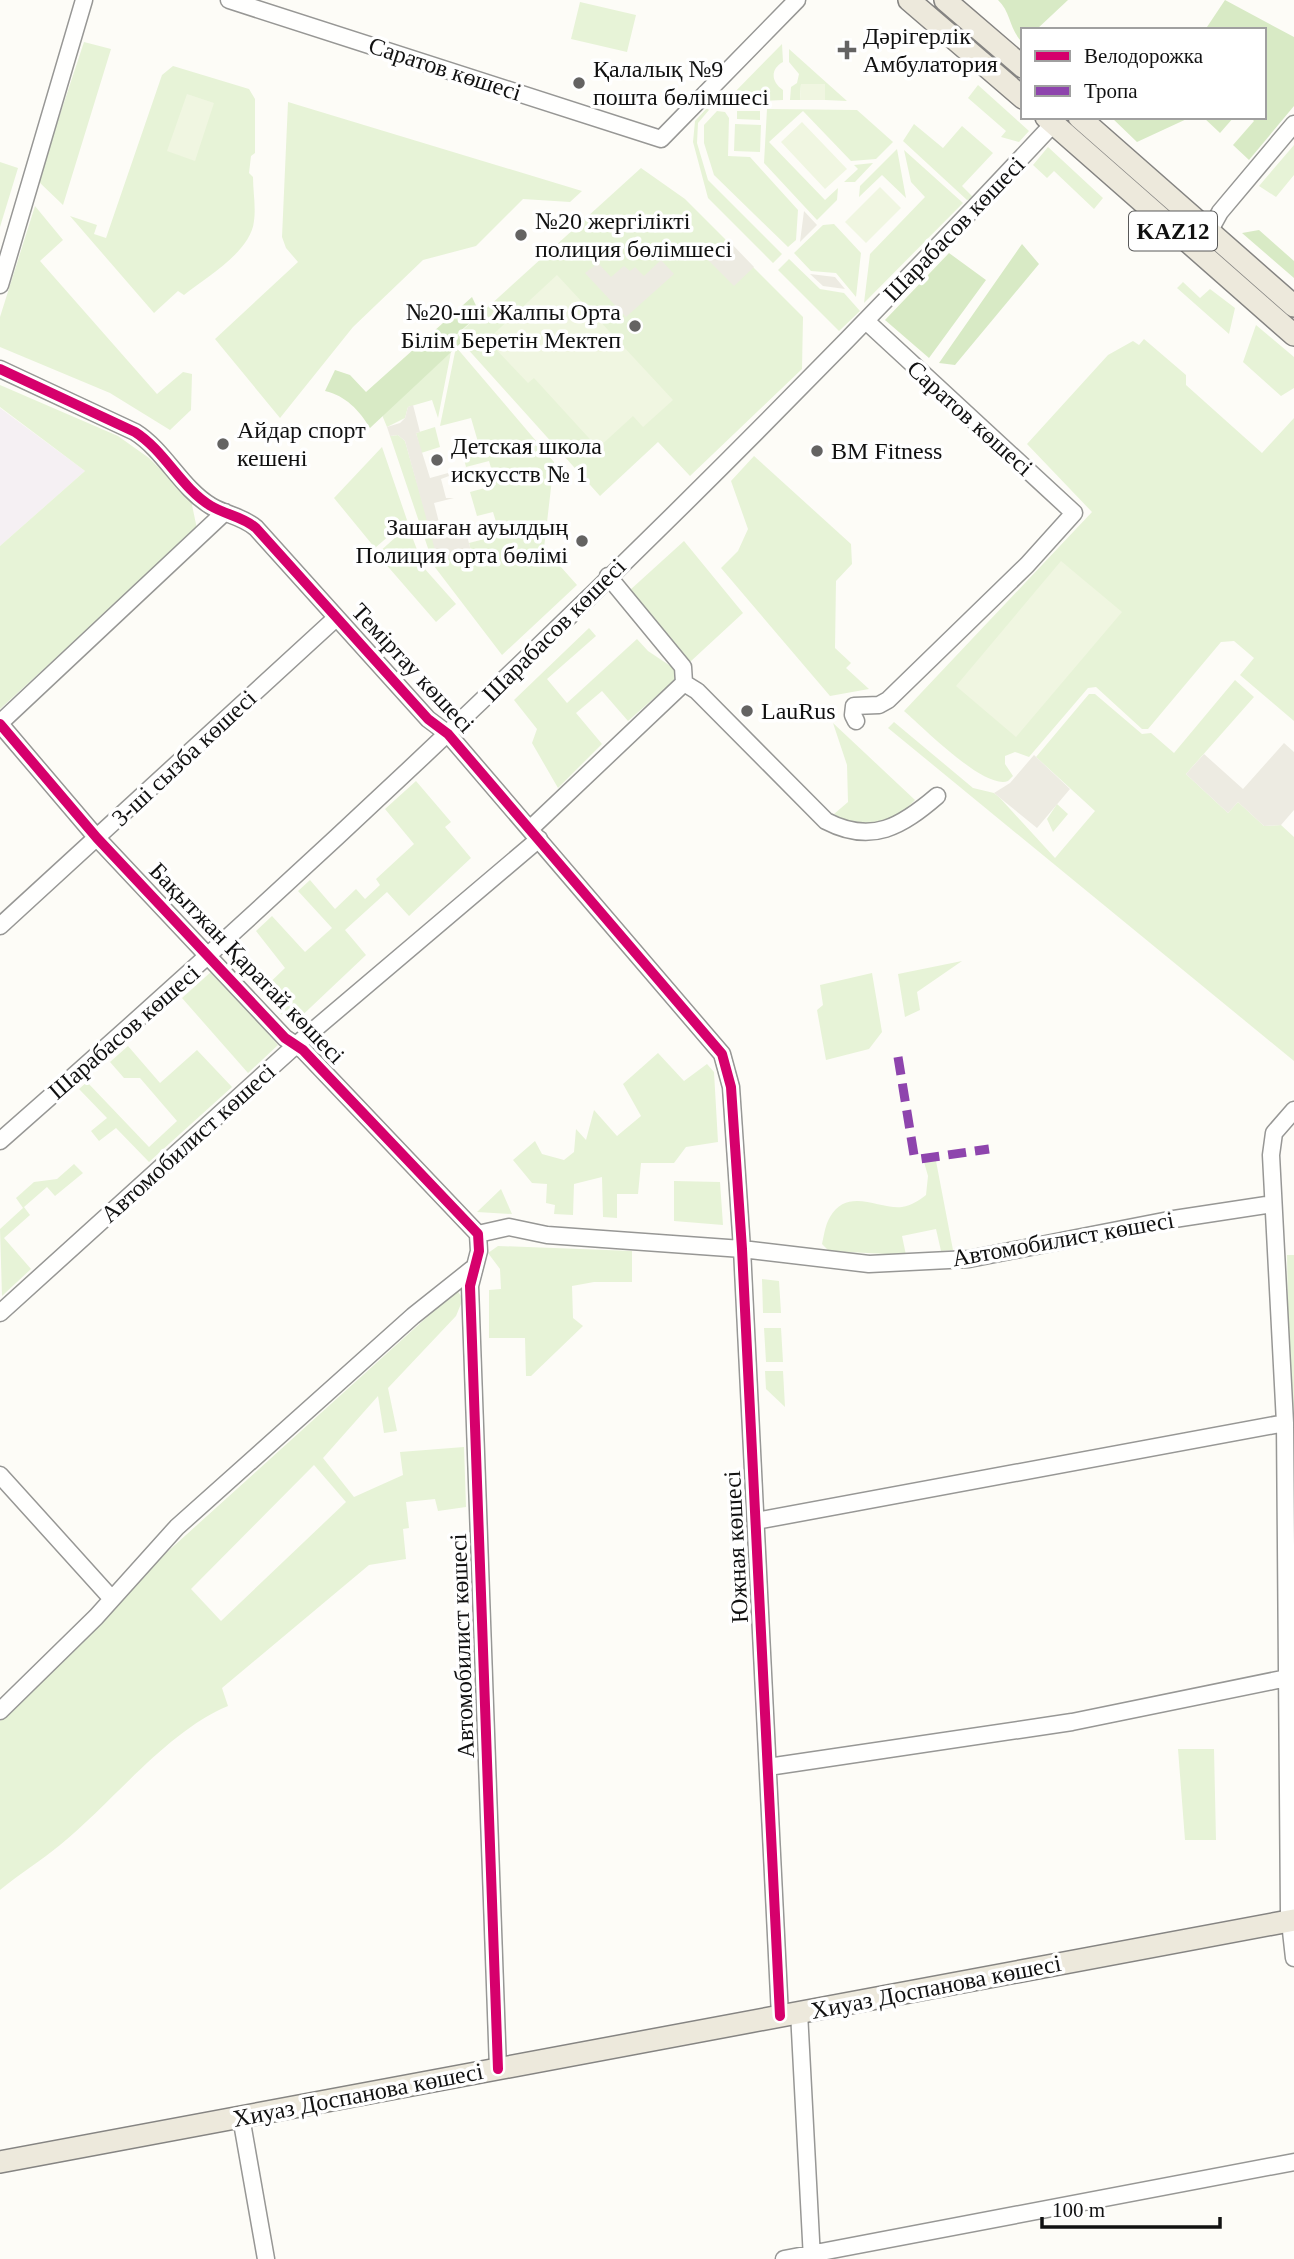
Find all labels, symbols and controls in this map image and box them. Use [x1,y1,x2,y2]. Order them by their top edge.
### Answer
place label: Дәрігерлік Амбулатория [863,23,998,77]
legend [1021,28,1266,119]
street label: Саратов көшесі [365,32,525,106]
marker: Дәрігерлік Амбулатория [837,40,857,60]
text: Велодорожка [1084,44,1204,68]
place label: Қалалық №9 пошта бөлімшесі [593,56,769,110]
marker: Қалалық №9 пошта бөлімшесі [571,75,587,91]
text: Тропа [1084,79,1138,103]
street label: Шарабасов көшесі [878,151,1030,307]
place label: №20 жергілікті полиция бөлімшесі [535,208,733,262]
road number: KAZ12 [1129,212,1217,250]
marker: №20 жергілікті полиция бөлімшесі [513,227,529,243]
place label: №20-ші Жалпы Орта Білім Беретін Мектеп [401,299,621,353]
marker: №20-ші Жалпы Орта Білім Беретін Мектеп [627,318,643,334]
street label: Саратов көшесі [902,355,1038,481]
place label: Айдар спорт кешені [237,417,366,471]
place label: Детская школа искусств № 1 [451,433,602,487]
marker: Айдар спорт кешені [215,436,231,452]
place label: BM Fitness [831,438,942,464]
marker: BM Fitness [809,443,825,459]
marker: Детская школа искусств № 1 [429,452,445,468]
place label: Зашаған ауылдың Полиция орта бөлімі [356,514,568,568]
marker: Зашаған ауылдың Полиция орта бөлімі [574,533,590,549]
street label: Шарабасов көшесі [477,553,631,707]
street label: Теміртау көшесі [347,598,480,738]
street label: 3-ші сызба көшесі [107,685,261,831]
place label: LauRus [761,698,836,724]
marker: LauRus [739,703,755,719]
street label: Бақытжан Қаратай көшесі [144,857,350,1069]
street label: Шарабасов көшесі [43,959,205,1104]
street label: Автомобилист көшесі [96,1058,280,1228]
street label: Автомобилист көшесі [950,1207,1176,1271]
street label: Южная көшесі [719,1470,753,1624]
street label: Автомобилист көшесі [445,1533,479,1759]
street label: Хиуаз Доспанова көшесі [809,1950,1064,2024]
street label: Хиуаз Доспанова көшесі [231,2058,486,2132]
scale bar [1042,2186,1220,2230]
text: 100 m [1052,2198,1105,2222]

